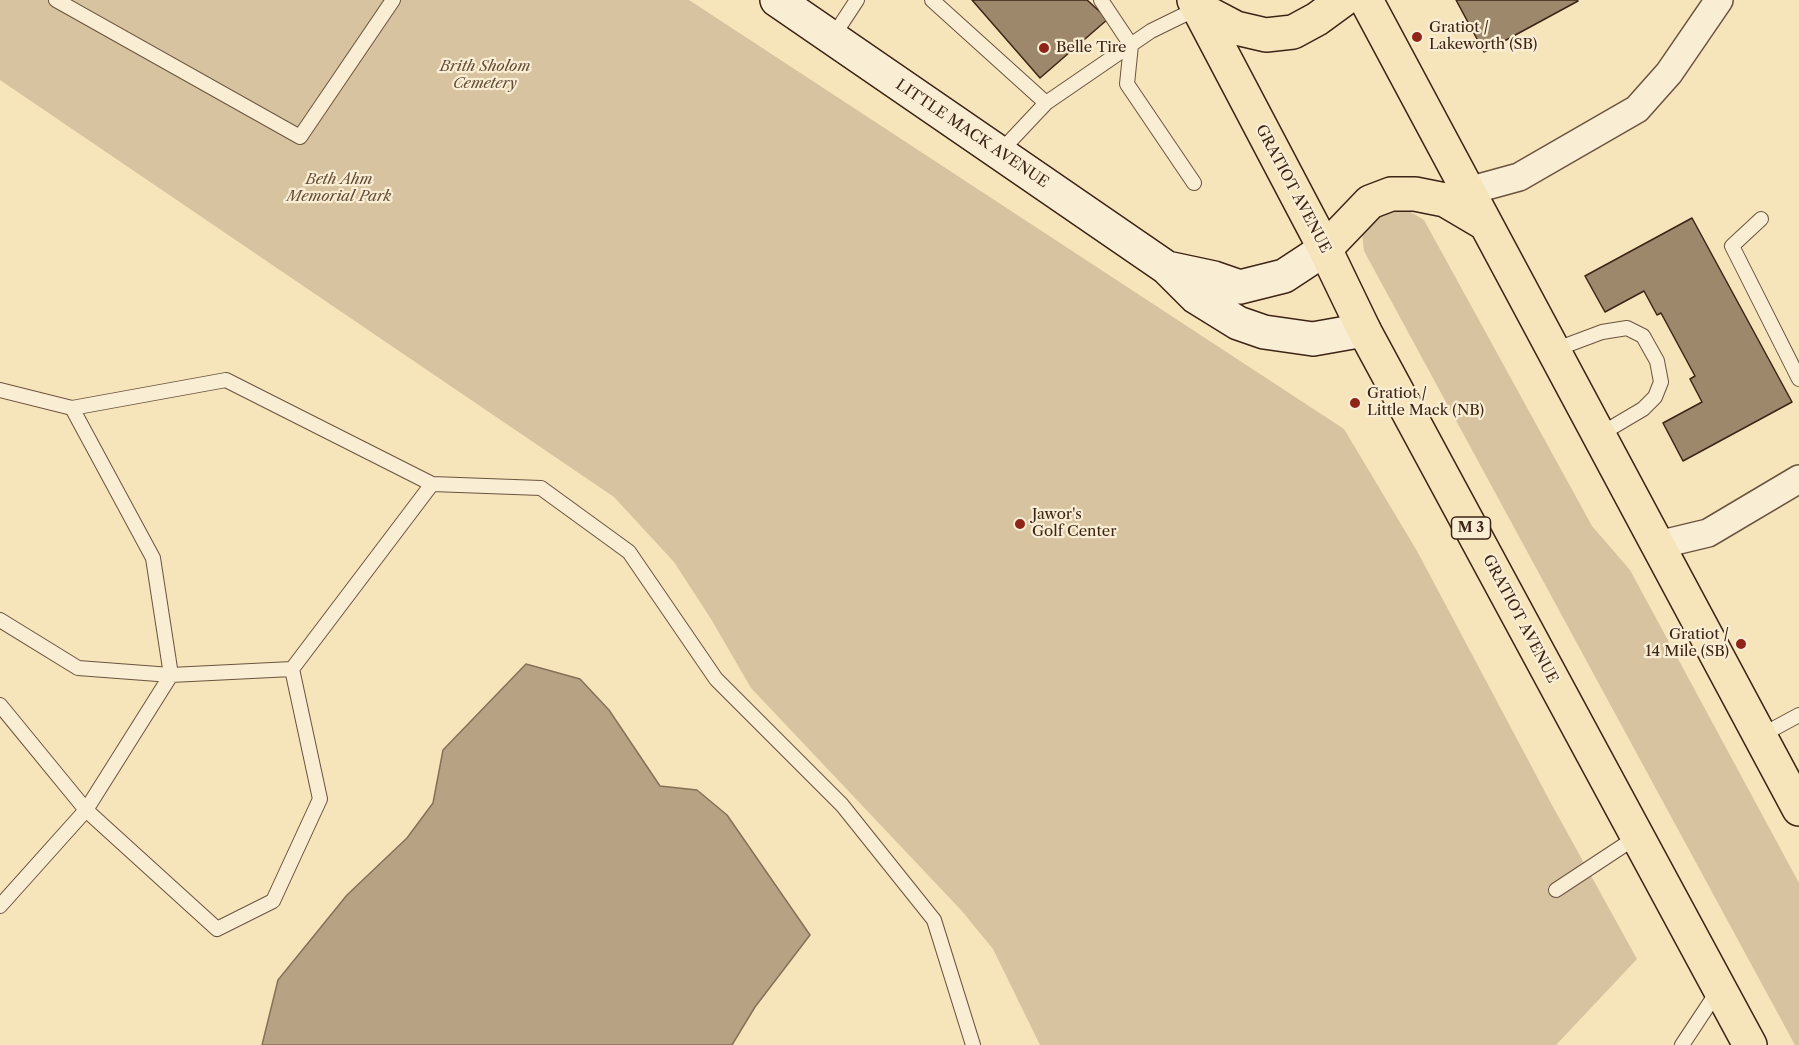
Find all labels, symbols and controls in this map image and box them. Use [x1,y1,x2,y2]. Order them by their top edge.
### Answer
place label: Gratiot / Lakeworth (SB) [1429,19,1537,54]
marker: Gratiot / Lakeworth (SB) [1410,30,1424,44]
place label: Belle Tire [1056,39,1126,57]
marker: Belle Tire [1037,41,1051,55]
park label: Brith Sholom Cemetery [440,58,530,93]
street label: LITTLE MACK AVENUE [892,76,1052,192]
street label: GRATIOT AVENUE [1252,122,1334,256]
park label: Beth Ahm Memorial Park [287,171,391,206]
place label: Gratiot / Little Mack (NB) [1367,385,1484,420]
marker: Gratiot / Little Mack (NB) [1348,396,1362,410]
place label: Jawor's Golf Center [1032,506,1116,541]
marker: Jawor's Golf Center [1013,517,1027,531]
road number: M 3 [1452,517,1490,539]
street label: GRATIOT AVENUE [1479,552,1561,686]
place label: Gratiot / 14 Mile (SB) [1645,626,1729,661]
marker: Gratiot / 14 Mile (SB) [1734,637,1748,651]

